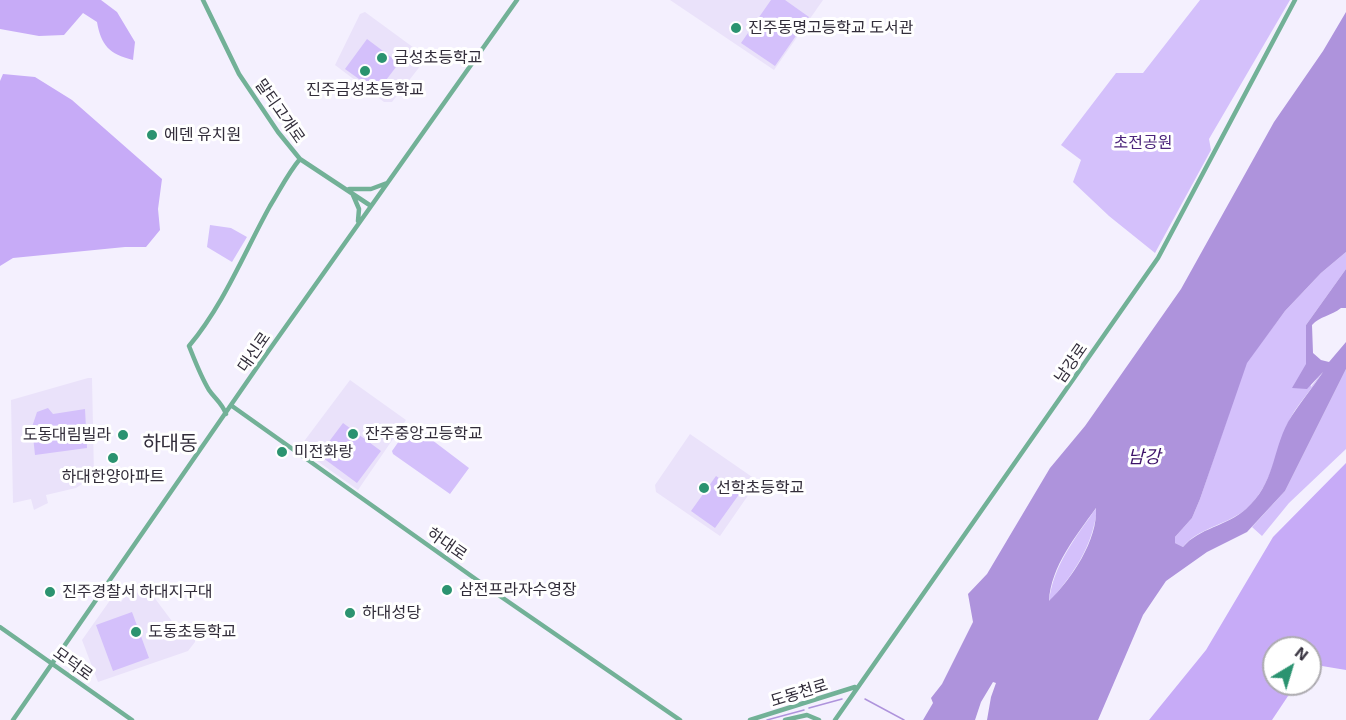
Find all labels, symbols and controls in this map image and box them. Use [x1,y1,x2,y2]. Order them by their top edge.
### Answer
place label: 진주동명고등학교 도서관 [748,18,913,38]
marker: 진주동명고등학교 도서관 [729,21,743,35]
place label: 금성초등학교 [394,48,482,68]
marker: 금성초등학교 [375,51,389,65]
marker: 진주금성초등학교 [358,64,372,78]
street label: 말티고개로 [251,75,309,147]
place label: 진주금성초등학교 [306,80,424,100]
place label: 에덴 유치원 [164,125,241,145]
marker: 에덴 유치원 [145,128,159,142]
park label: 초전공원 [1114,133,1172,153]
street label: 대신로 [233,328,275,376]
street label: 남강로 [1050,339,1092,387]
place label: 잔주중앙고등학교 [365,424,483,444]
place label: 도동대림빌라 [23,425,111,445]
marker: 잔주중앙고등학교 [346,427,360,441]
marker: 도동대림빌라 [116,428,130,442]
district label: 하대동 [142,431,198,455]
place label: 미전화랑 [294,442,353,462]
marker: 미전화랑 [275,445,289,459]
water label: 남강 [1127,446,1161,468]
marker: 하대한양아파트 [106,451,120,465]
place label: 하대한양아파트 [61,467,165,487]
place label: 선학초등학교 [716,478,804,498]
marker: 선학초등학교 [697,481,711,495]
street label: 하대로 [423,523,471,565]
place label: 삼전프라자수영장 [459,580,577,600]
place label: 진주경찰서 하대지구대 [62,582,213,602]
marker: 삼전프라자수영장 [440,583,454,597]
marker: 진주경찰서 하대지구대 [43,585,57,599]
place label: 하대성당 [362,603,421,623]
marker: 하대성당 [343,606,357,620]
place label: 도동초등학교 [148,622,236,642]
marker: 도동초등학교 [129,625,143,639]
north arrow [1262,636,1322,696]
text: N [1292,642,1313,664]
street label: 모덕로 [49,643,97,685]
street label: 도동천로 [768,675,830,711]

